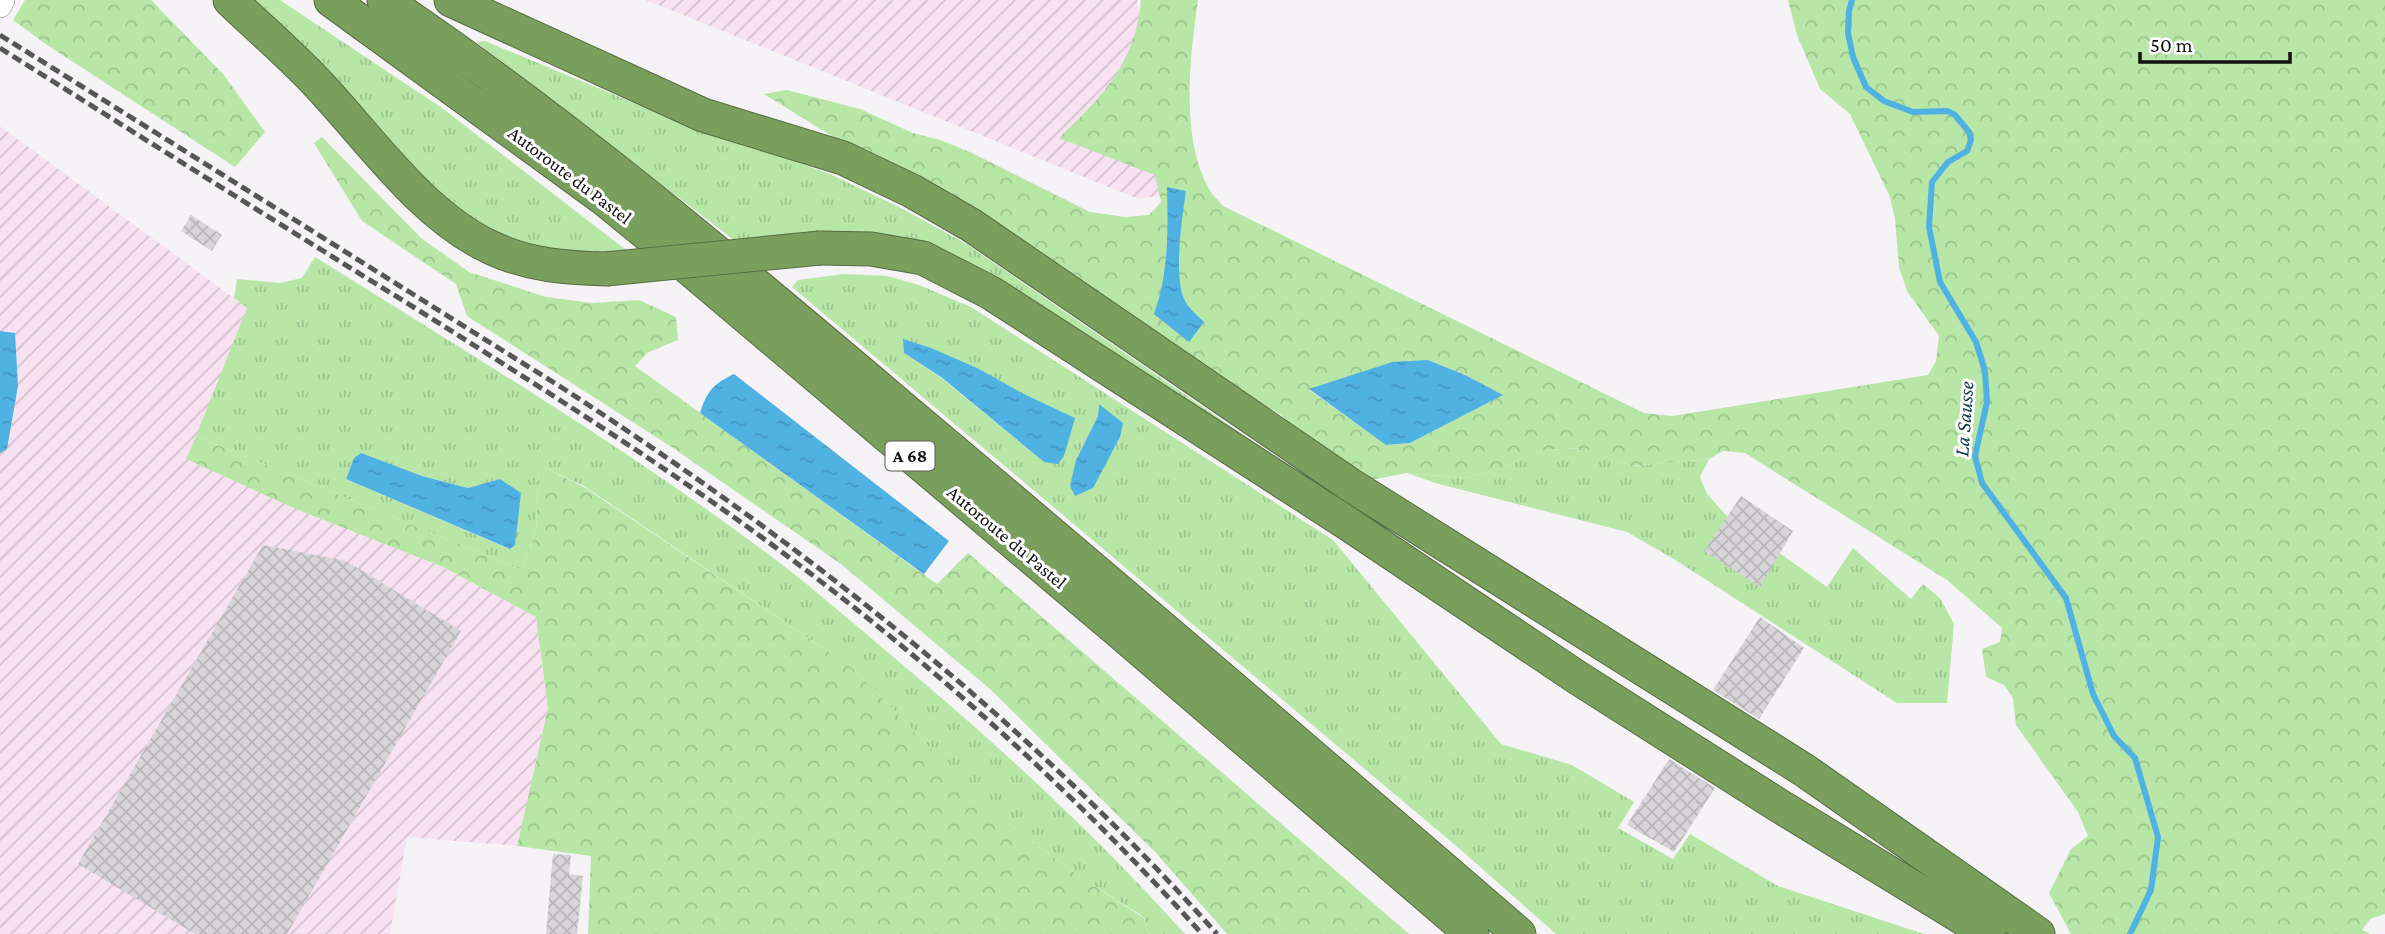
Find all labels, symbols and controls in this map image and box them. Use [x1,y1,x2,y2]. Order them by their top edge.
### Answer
scale bar [2140,21,2290,65]
text: 50 m [2150,33,2193,57]
street label: Autoroute du Pastel [504,122,636,228]
water label: La Sausse [1949,381,1979,457]
road number: A 68 [886,442,934,470]
street label: Autoroute du Pastel [943,481,1071,593]

